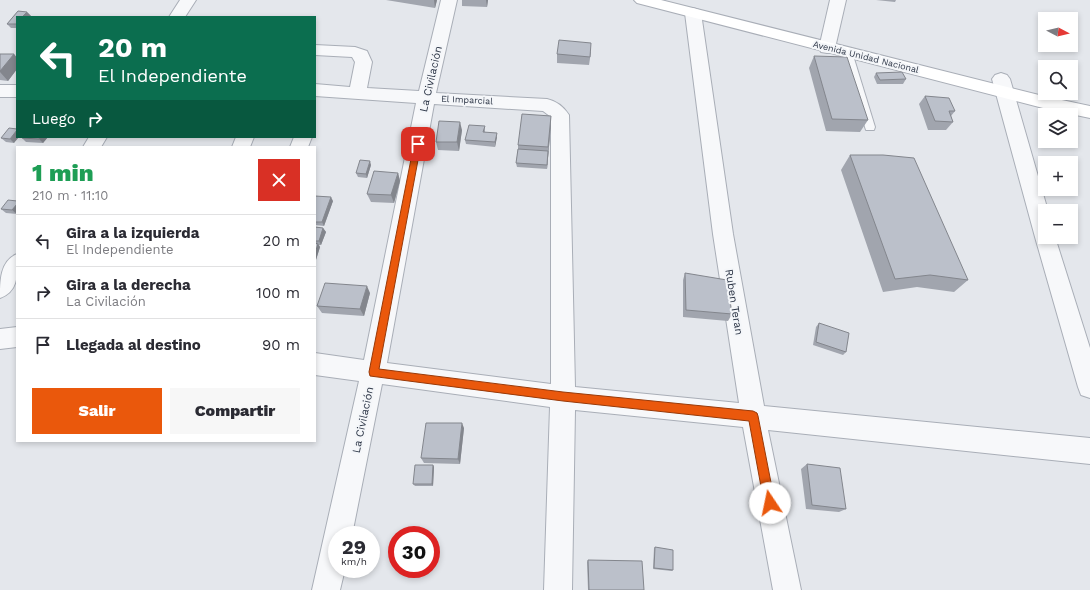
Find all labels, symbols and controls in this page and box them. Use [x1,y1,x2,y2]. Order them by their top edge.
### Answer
north arrow [1038,12,1078,52]
map controls [1038,12,1078,244]
text: 20 m [98,31,167,64]
icon: left [32,32,84,84]
street label: Avenida Unidad Nacional [812,39,920,75]
street label: La Civilación [417,45,445,113]
button: search [1038,60,1078,100]
text: El Independiente [98,65,247,86]
street label: El Imparcial [441,94,493,106]
icon: right [84,108,106,130]
button: layers [1038,108,1078,148]
text: Luego [32,110,76,128]
pin [401,127,435,161]
icon: arrive [407,133,429,155]
button: + [1038,156,1078,196]
text: 1 min [32,159,94,187]
button: close [258,159,300,201]
text: 210 m · 11:10 [32,188,108,203]
button: − [1038,204,1078,244]
text: Gira a la izquierda [66,224,199,242]
icon: left [32,230,54,252]
text: 20 m [263,232,300,250]
text: El Independiente [66,242,173,257]
street label: Ruben Teran [722,268,746,336]
text: Gira a la derecha [66,276,191,294]
icon: right [32,282,54,304]
text: 100 m [256,284,300,302]
text: La Civilación [66,294,146,309]
icon: arrive [32,334,54,356]
text: Llegada al destino [66,336,201,354]
text: 90 m [262,336,300,354]
street label: La Civilación [350,386,376,454]
button: Salir [32,388,162,434]
button: Compartir [170,388,300,434]
position arrow [749,482,791,524]
speed limit sign: 30 [388,526,440,578]
text: 29 [342,535,366,559]
text: km/h [341,556,367,567]

